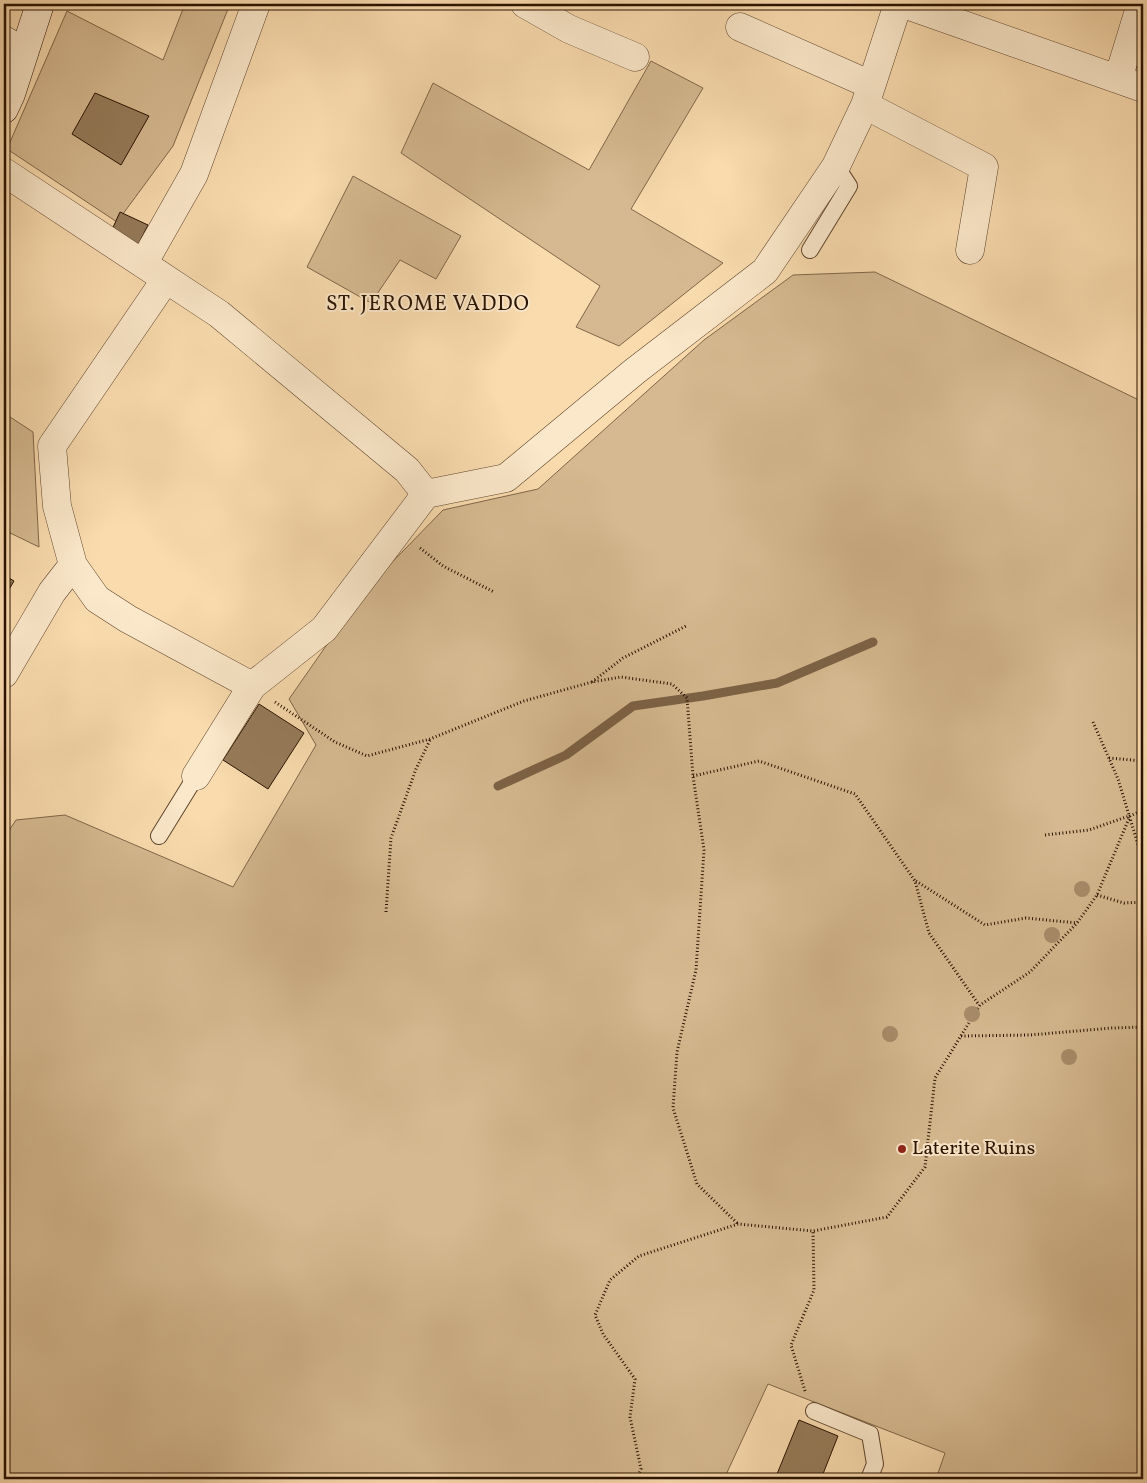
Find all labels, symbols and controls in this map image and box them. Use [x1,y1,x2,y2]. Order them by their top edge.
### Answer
district label: ST. JEROME VADDO [326,290,530,319]
place label: Laterite Ruins [912,1135,1035,1163]
marker: Laterite Ruins [896,1143,908,1155]

